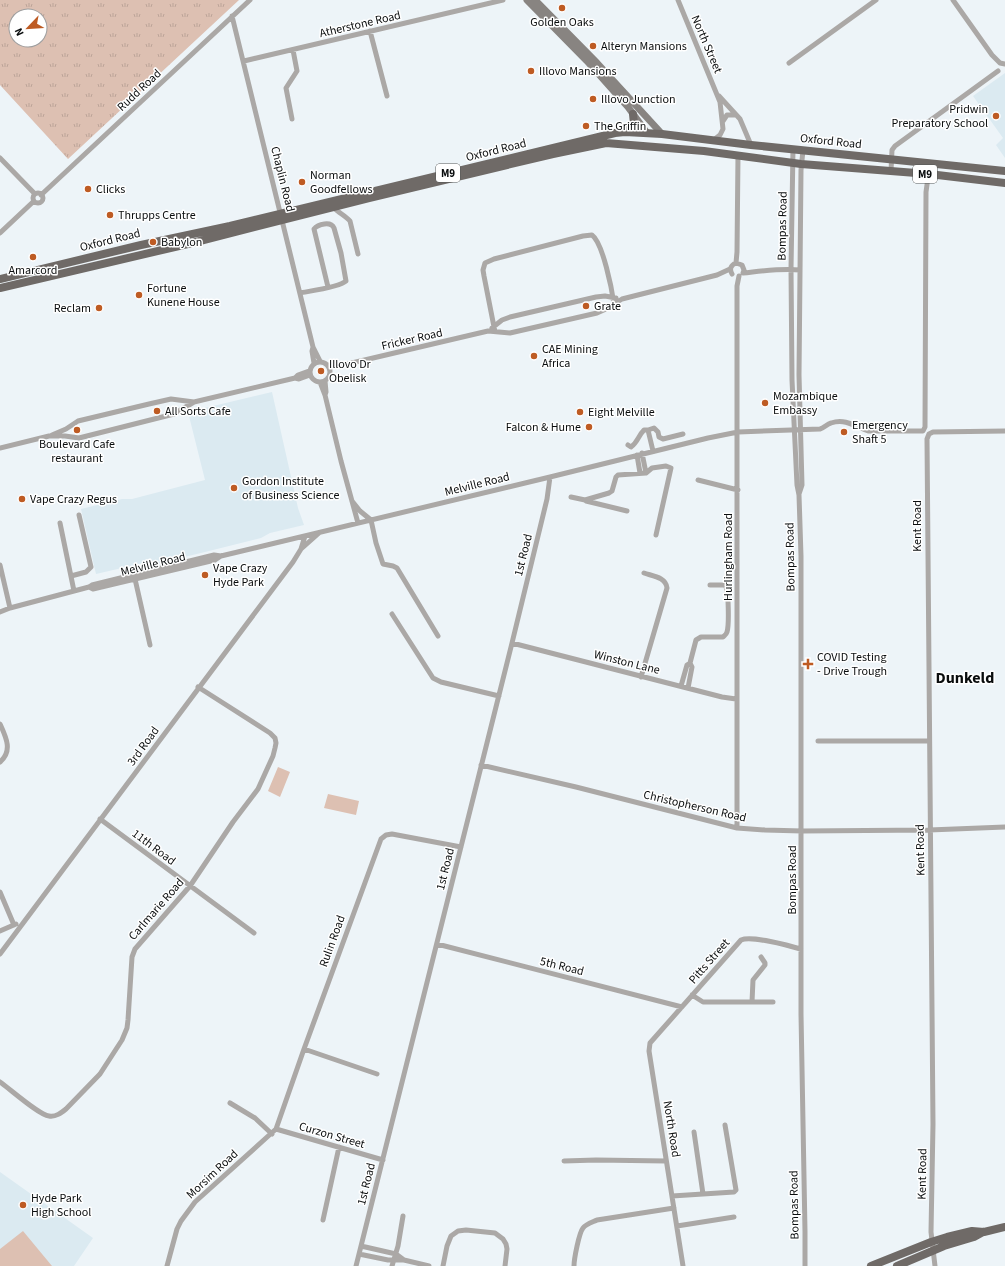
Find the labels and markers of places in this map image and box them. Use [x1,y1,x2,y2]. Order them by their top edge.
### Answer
marker: Golden Oaks [557,3,567,13]
place label: Golden Oaks [530,14,594,31]
place label: Alteryn Mansions [601,38,687,55]
marker: Alteryn Mansions [588,41,598,51]
place label: Illovo Mansions [539,63,617,80]
marker: Illovo Mansions [526,66,536,76]
place label: Illovo Junction [601,91,675,108]
marker: Illovo Junction [588,94,598,104]
place label: Pridwin Preparatory School [892,101,988,132]
marker: Pridwin Preparatory School [991,111,1001,121]
place label: The Griffin [594,118,646,135]
marker: The Griffin [581,121,591,131]
place label: Norman Goodfellows [310,167,373,198]
marker: Norman Goodfellows [297,177,307,187]
place label: Clicks [96,181,125,198]
marker: Clicks [83,184,93,194]
place label: Thrupps Centre [118,207,196,224]
marker: Thrupps Centre [105,210,115,220]
place label: Babylon [161,234,202,251]
marker: Babylon [148,237,158,247]
marker: Amarcord [28,252,38,262]
place label: Amarcord [9,262,57,279]
place label: Fortune Kunene House [147,280,220,311]
marker: Fortune Kunene House [134,290,144,300]
place label: Grate [594,298,621,315]
place label: Reclam [54,300,91,317]
marker: Grate [581,301,591,311]
marker: Reclam [94,303,104,313]
place label: CAE Mining Africa [542,341,598,372]
marker: CAE Mining Africa [529,351,539,361]
place label: Illovo Dr Obelisk [329,356,372,387]
marker: Illovo Dr Obelisk [316,366,326,376]
place label: Mozambique Embassy [773,388,838,419]
marker: Mozambique Embassy [760,398,770,408]
place label: All Sorts Cafe [165,403,231,420]
place label: Eight Melville [588,404,655,421]
marker: All Sorts Cafe [152,406,162,416]
marker: Eight Melville [575,407,585,417]
place label: Emergency Shaft 5 [852,417,908,448]
place label: Falcon & Hume [506,419,581,436]
marker: Falcon & Hume [584,422,594,432]
marker: Boulevard Cafe restaurant [72,425,82,435]
marker: Emergency Shaft 5 [839,427,849,437]
place label: Boulevard Cafe restaurant [39,436,115,467]
place label: Gordon Institute of Business Science [242,473,339,504]
marker: Gordon Institute of Business Science [229,483,239,493]
place label: Vape Crazy Regus [30,491,117,508]
marker: Vape Crazy Regus [17,494,27,504]
place label: Vape Crazy Hyde Park [213,560,268,591]
marker: Vape Crazy Hyde Park [200,570,210,580]
place label: COVID Testing - Drive Trough [817,649,887,680]
marker: COVID Testing - Drive Trough [802,658,814,670]
place label: Hyde Park High School [31,1190,91,1221]
marker: Hyde Park High School [18,1200,28,1210]

